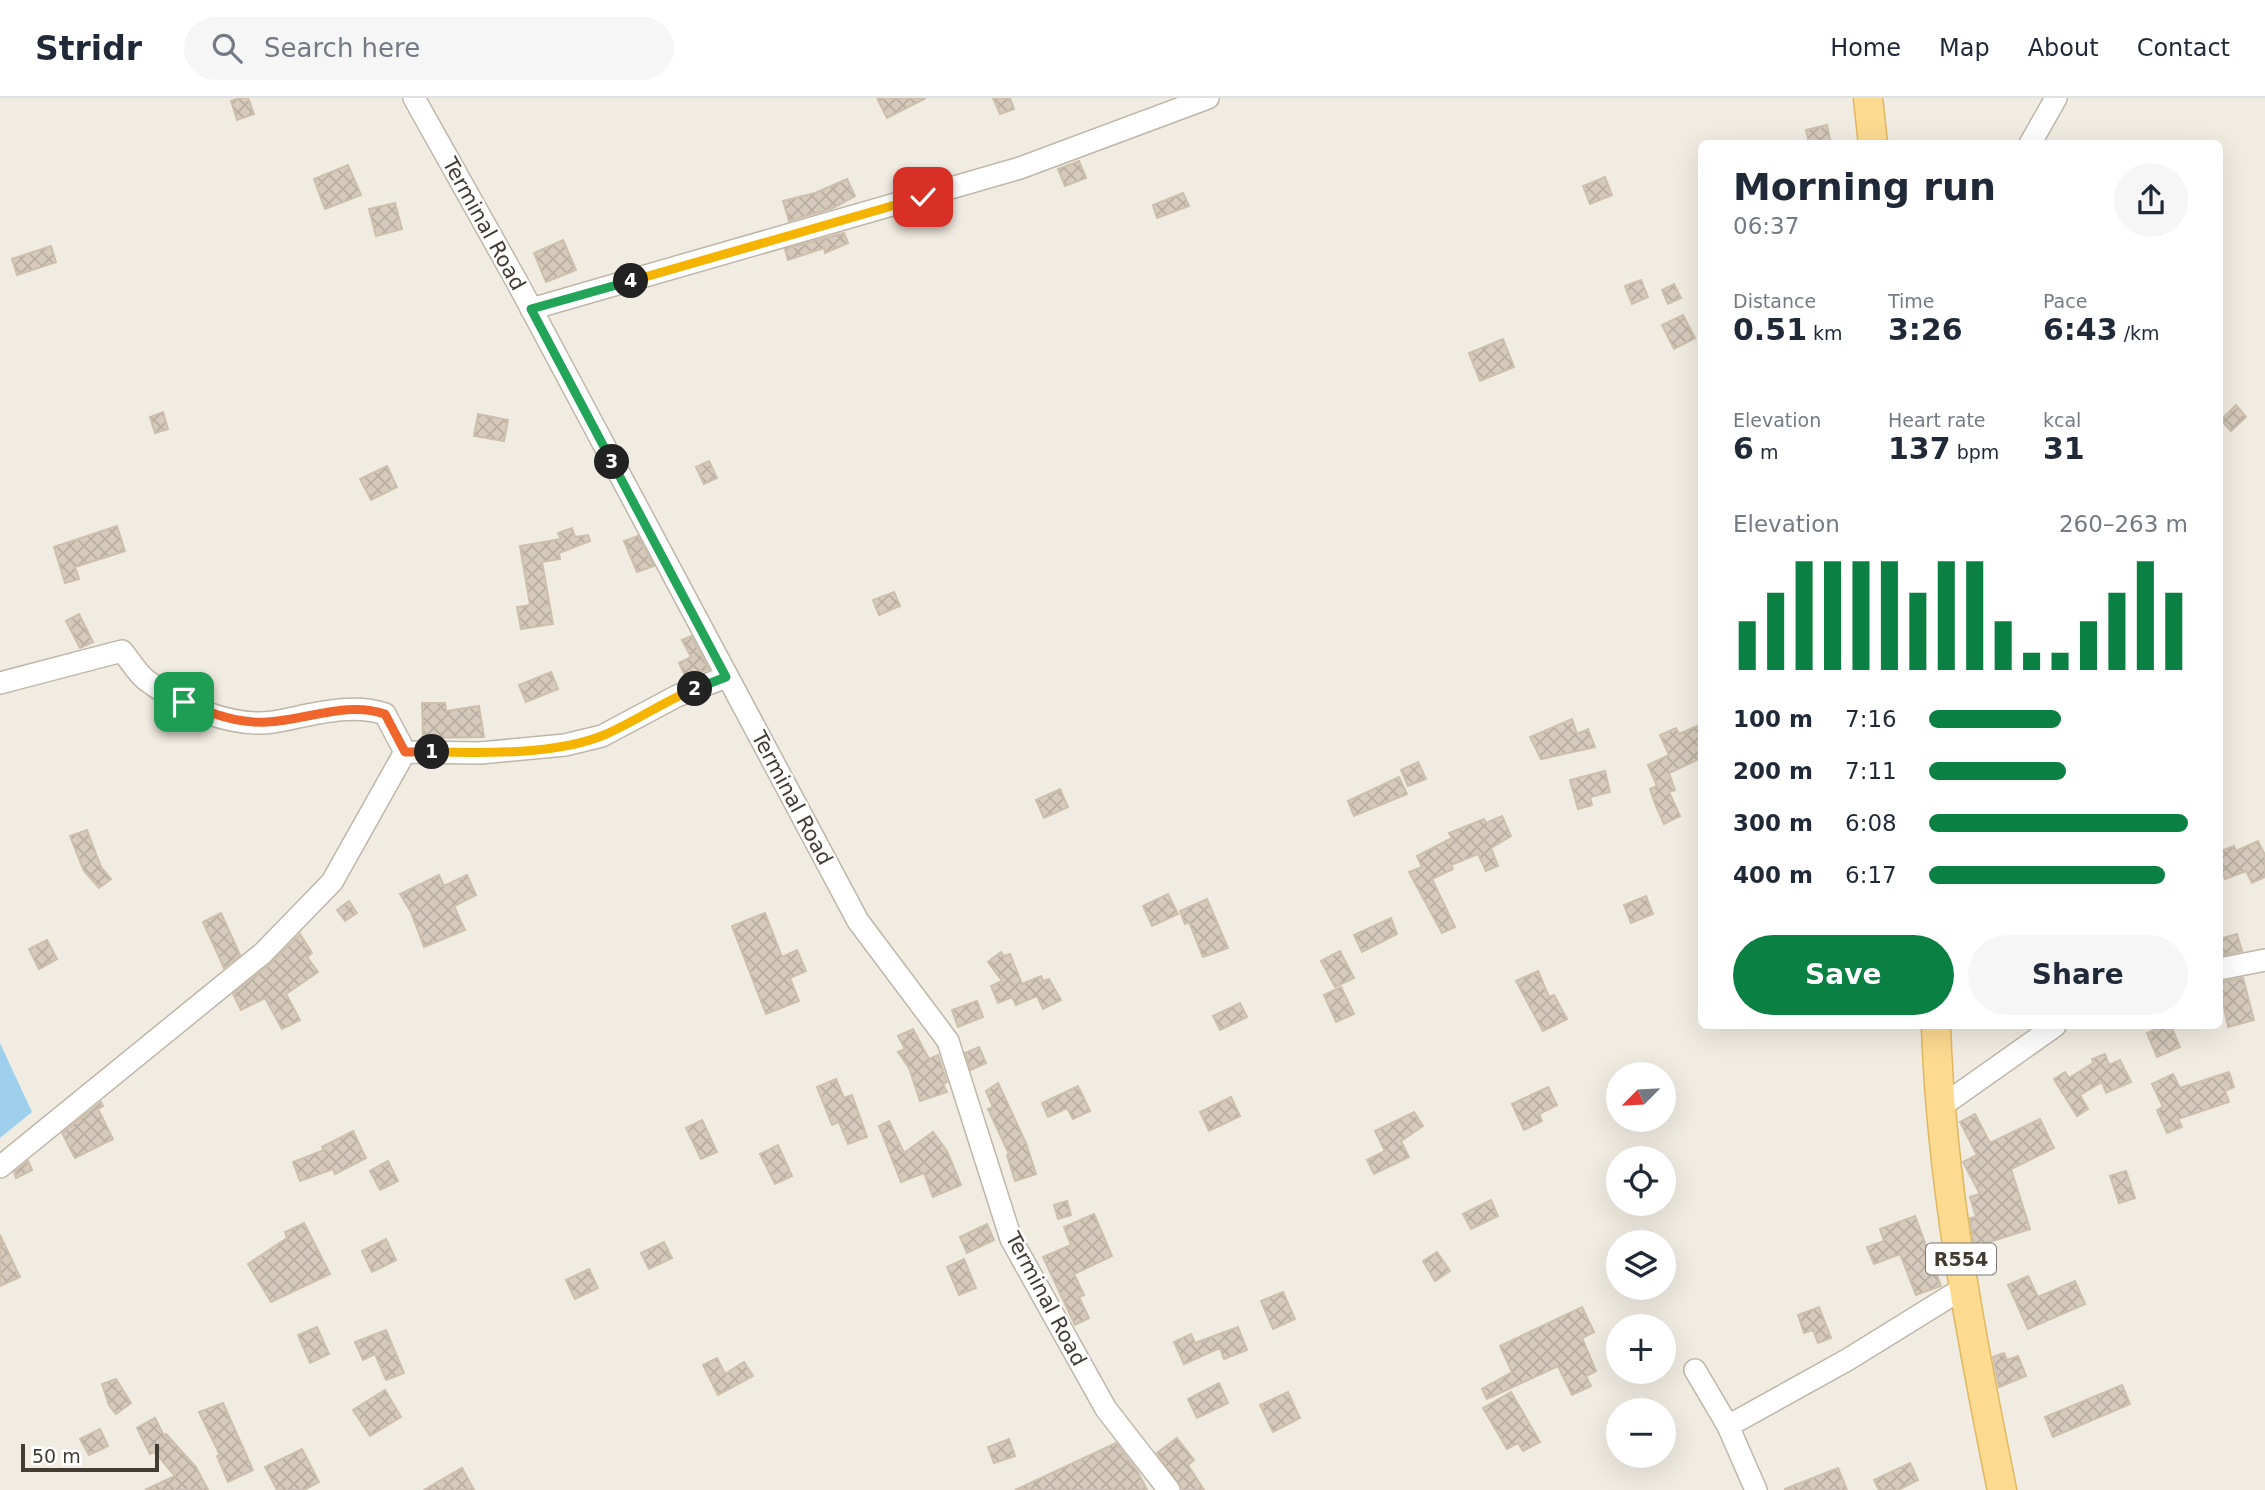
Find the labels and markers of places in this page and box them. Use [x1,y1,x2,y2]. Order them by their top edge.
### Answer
pin [893,167,953,227]
pin: 4 [614,264,648,298]
pin: 3 [594,444,630,480]
pin [154,672,214,732]
pin: 2 [678,672,712,706]
pin: 1 [414,734,450,770]

